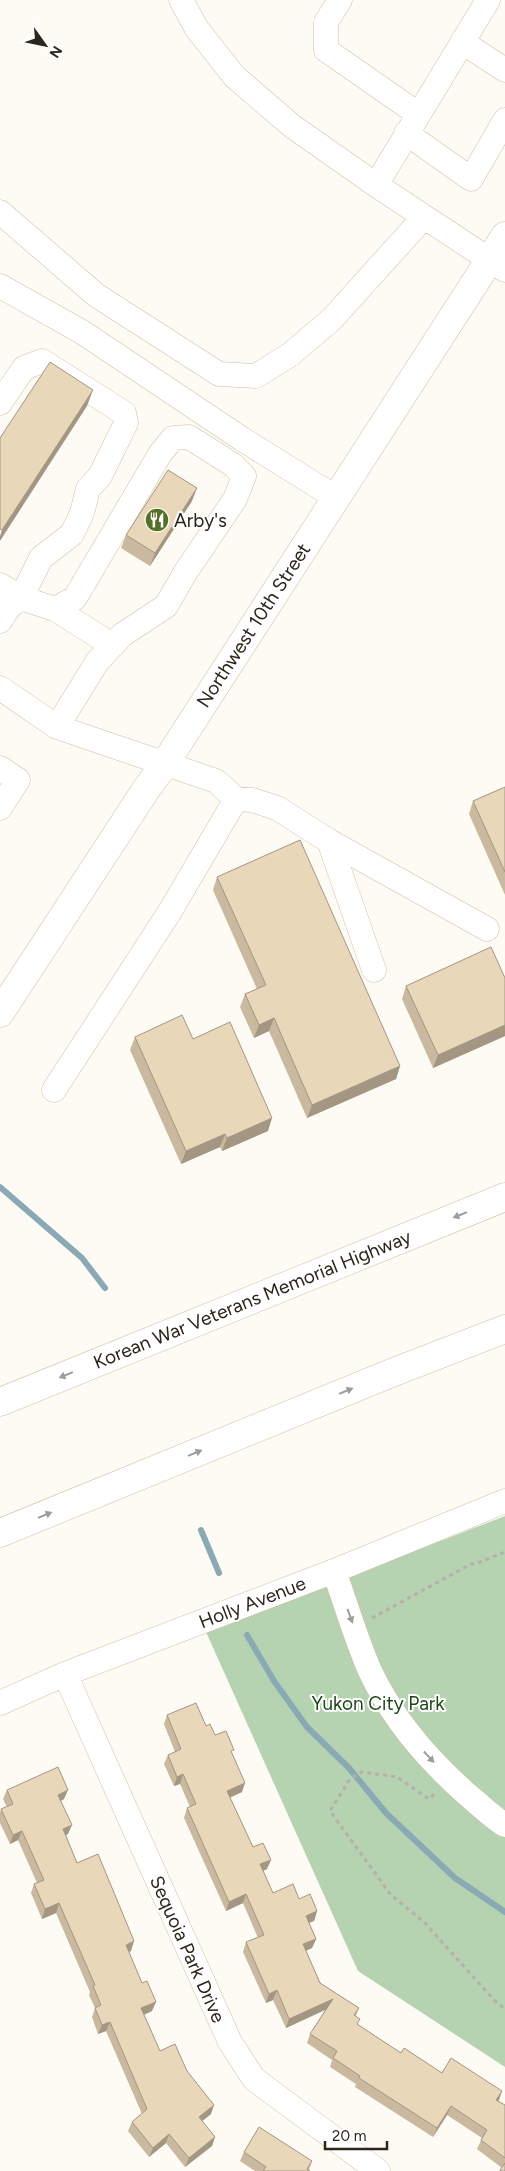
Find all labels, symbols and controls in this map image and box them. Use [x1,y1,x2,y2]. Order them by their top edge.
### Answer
north arrow [20,20,70,70]
text: N [45,43,66,61]
restaurant icon: Arby's [144,507,170,533]
place label: Arby's [174,509,227,532]
street label: Northwest 10th Street [192,539,315,712]
one-way arrow [453,1212,467,1220]
street label: Korean War Veterans Memorial Highway [90,1225,414,1374]
one-way arrow [59,1372,73,1380]
one-way arrow [339,1387,353,1395]
one-way arrow [188,1449,203,1456]
one-way arrow [38,1511,53,1519]
street label: Holly Avenue [196,1572,309,1633]
one-way arrow [347,1609,354,1624]
park label: Yukon City Park [312,1692,445,1715]
one-way arrow [423,1750,435,1762]
street label: Sequoia Park Drive [145,1872,230,2026]
scale bar [325,2118,388,2150]
text: 20 m [332,2127,366,2145]

